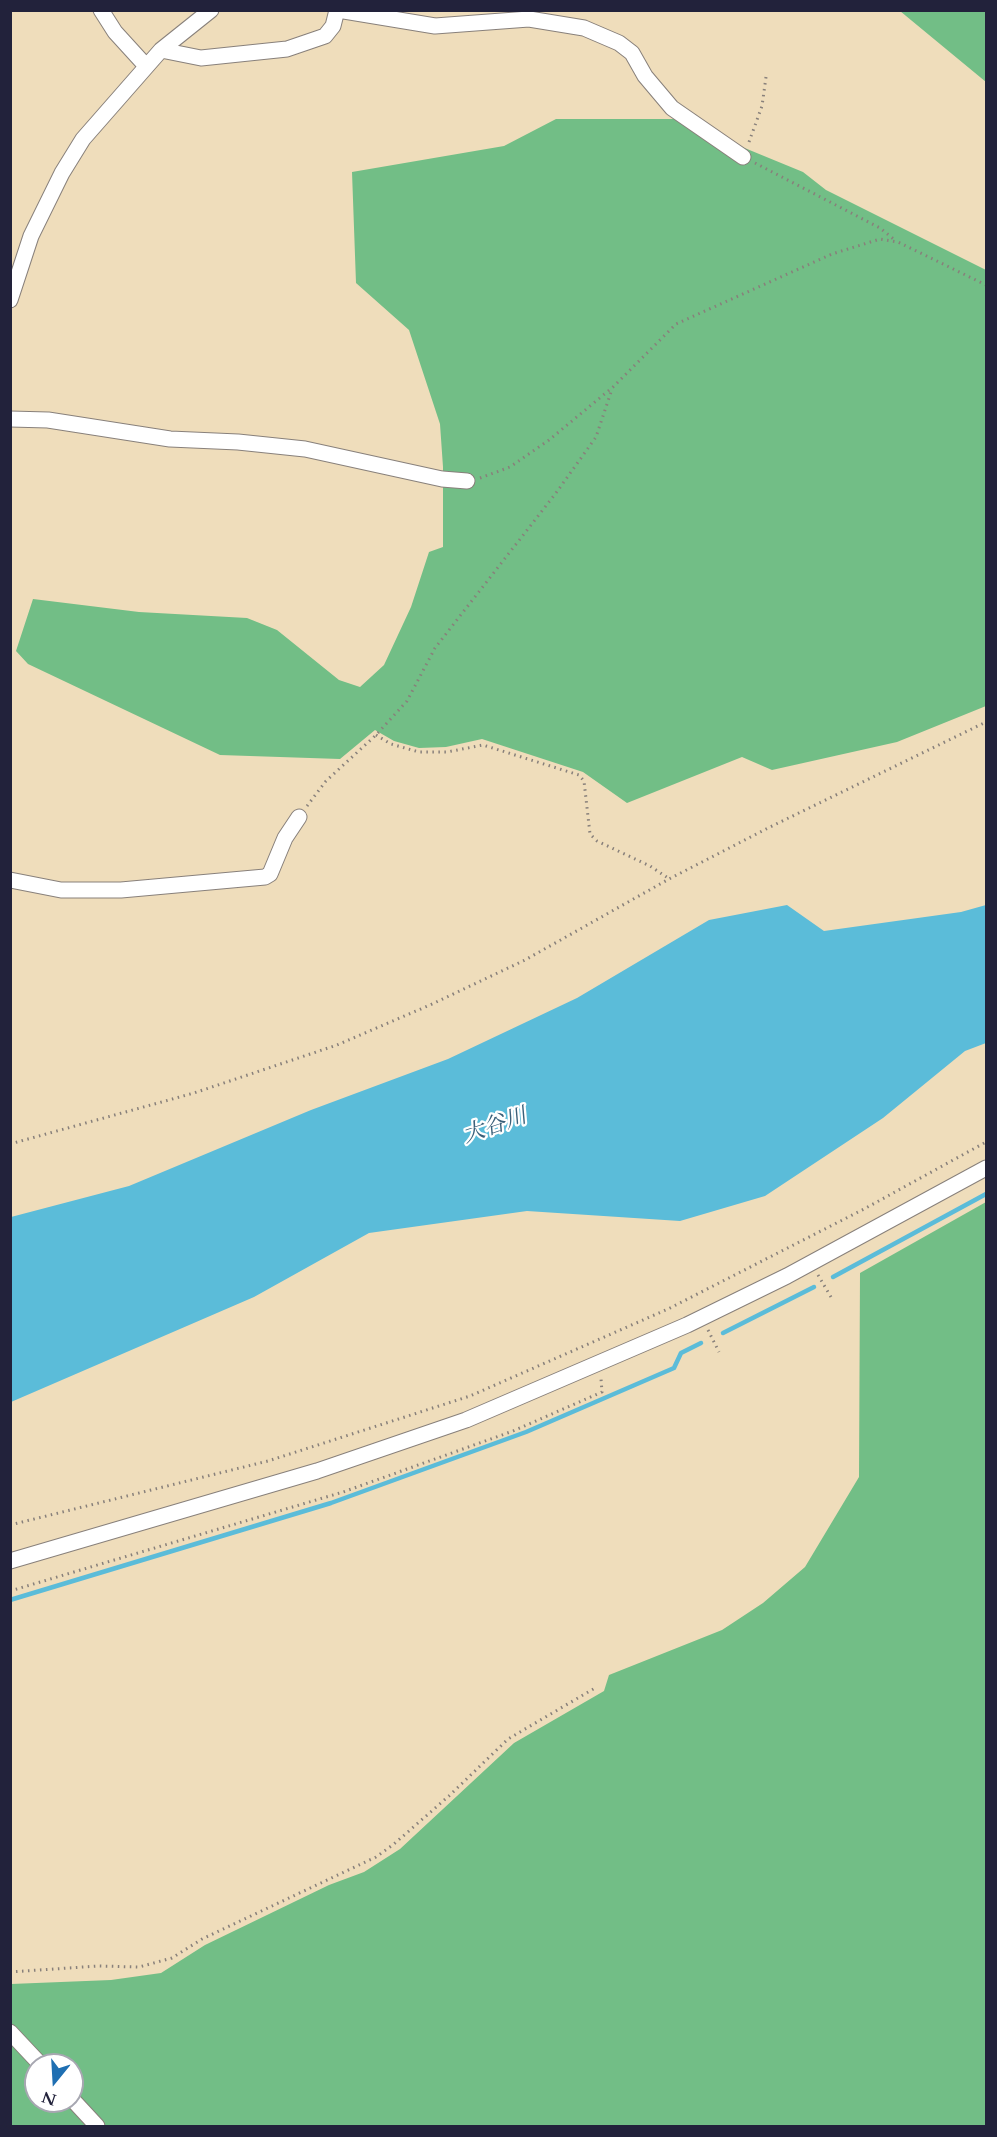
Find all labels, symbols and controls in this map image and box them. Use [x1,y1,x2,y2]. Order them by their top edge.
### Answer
water label: 大谷川 [460,1104,530,1150]
north arrow [24,2053,84,2113]
text: N [39,2086,59,2111]

